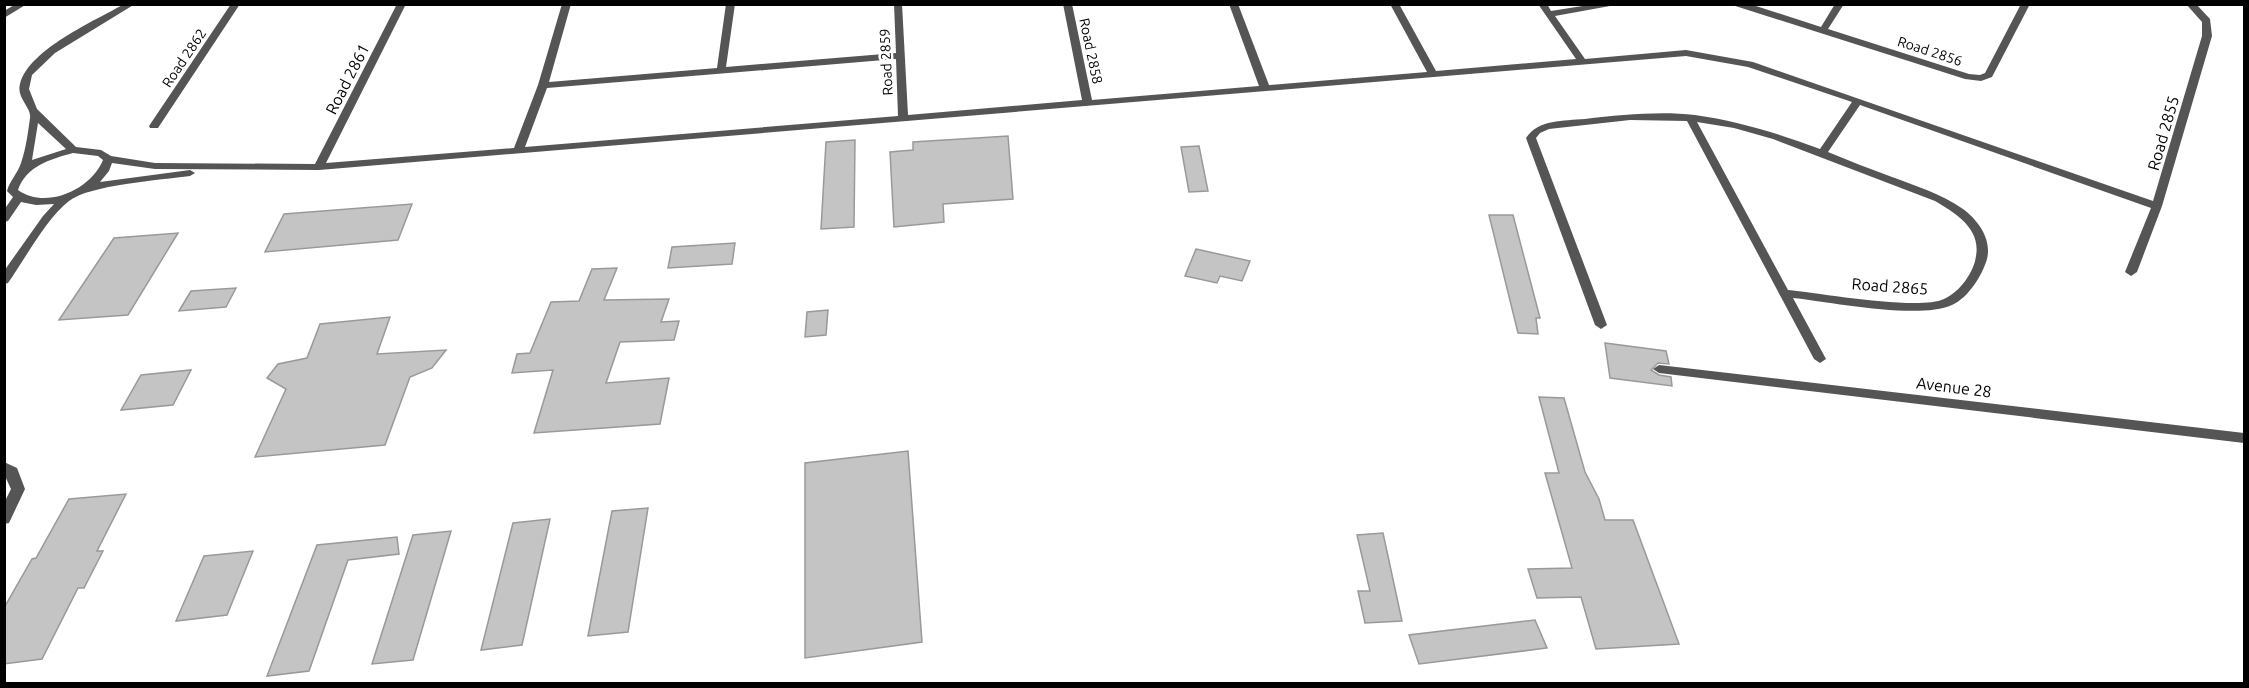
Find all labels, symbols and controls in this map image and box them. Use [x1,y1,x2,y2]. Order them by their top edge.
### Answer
street label: Road 2858 [1076,17,1106,86]
street label: Road 2862 [159,26,209,90]
street label: Road 2859 [876,28,896,96]
street label: Road 2856 [1896,33,1964,69]
street label: Road 2861 [322,41,372,117]
street label: Road 2855 [2144,94,2182,172]
street label: Road 2865 [1851,274,1929,298]
street label: Avenue 28 [1915,373,1993,401]

